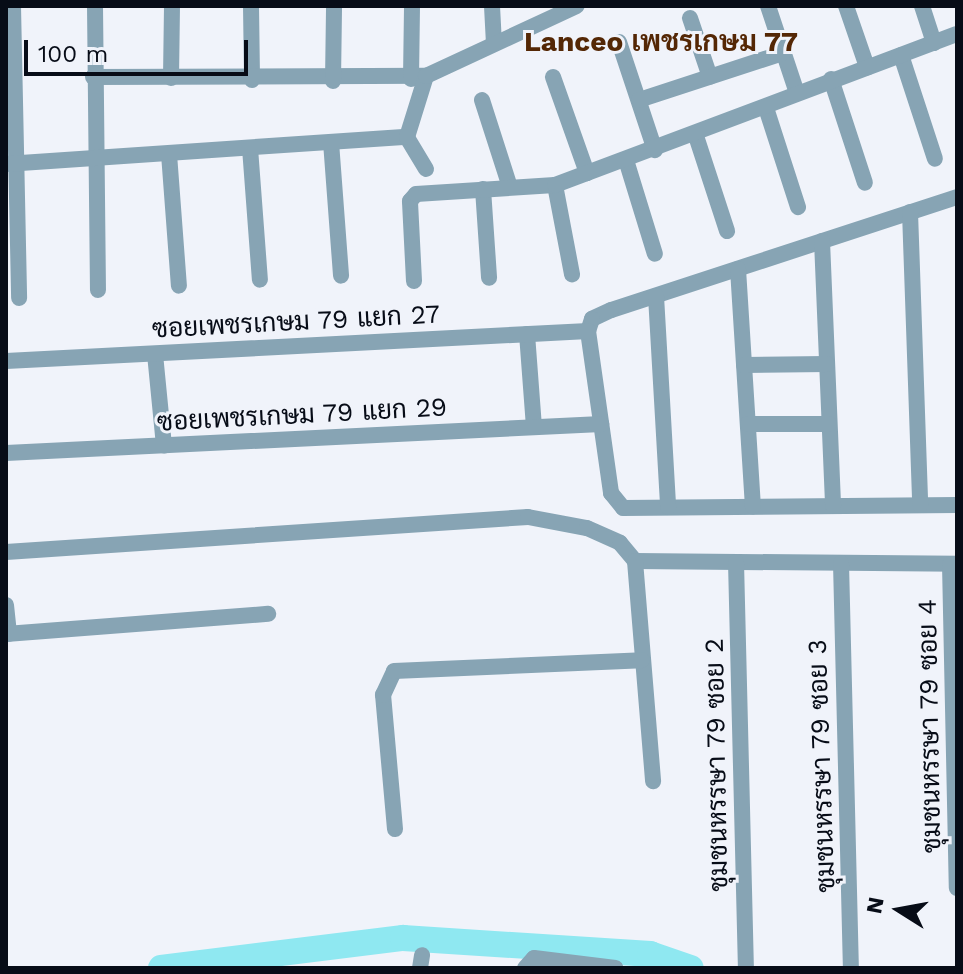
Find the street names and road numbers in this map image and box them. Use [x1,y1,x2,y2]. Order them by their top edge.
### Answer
street label: ซอยเพชรเกษม 79 แยก 27 [151,299,441,345]
street label: ซอยเพชรเกษม 79 แยก 29 [156,392,448,438]
street label: ชุมชนหรรษา 79 ซอย 4 [912,598,948,854]
street label: ชุมชนหรรษา 79 ซอย 2 [699,638,735,892]
street label: ชุมชนหรรษา 79 ซอย 3 [802,638,842,894]

